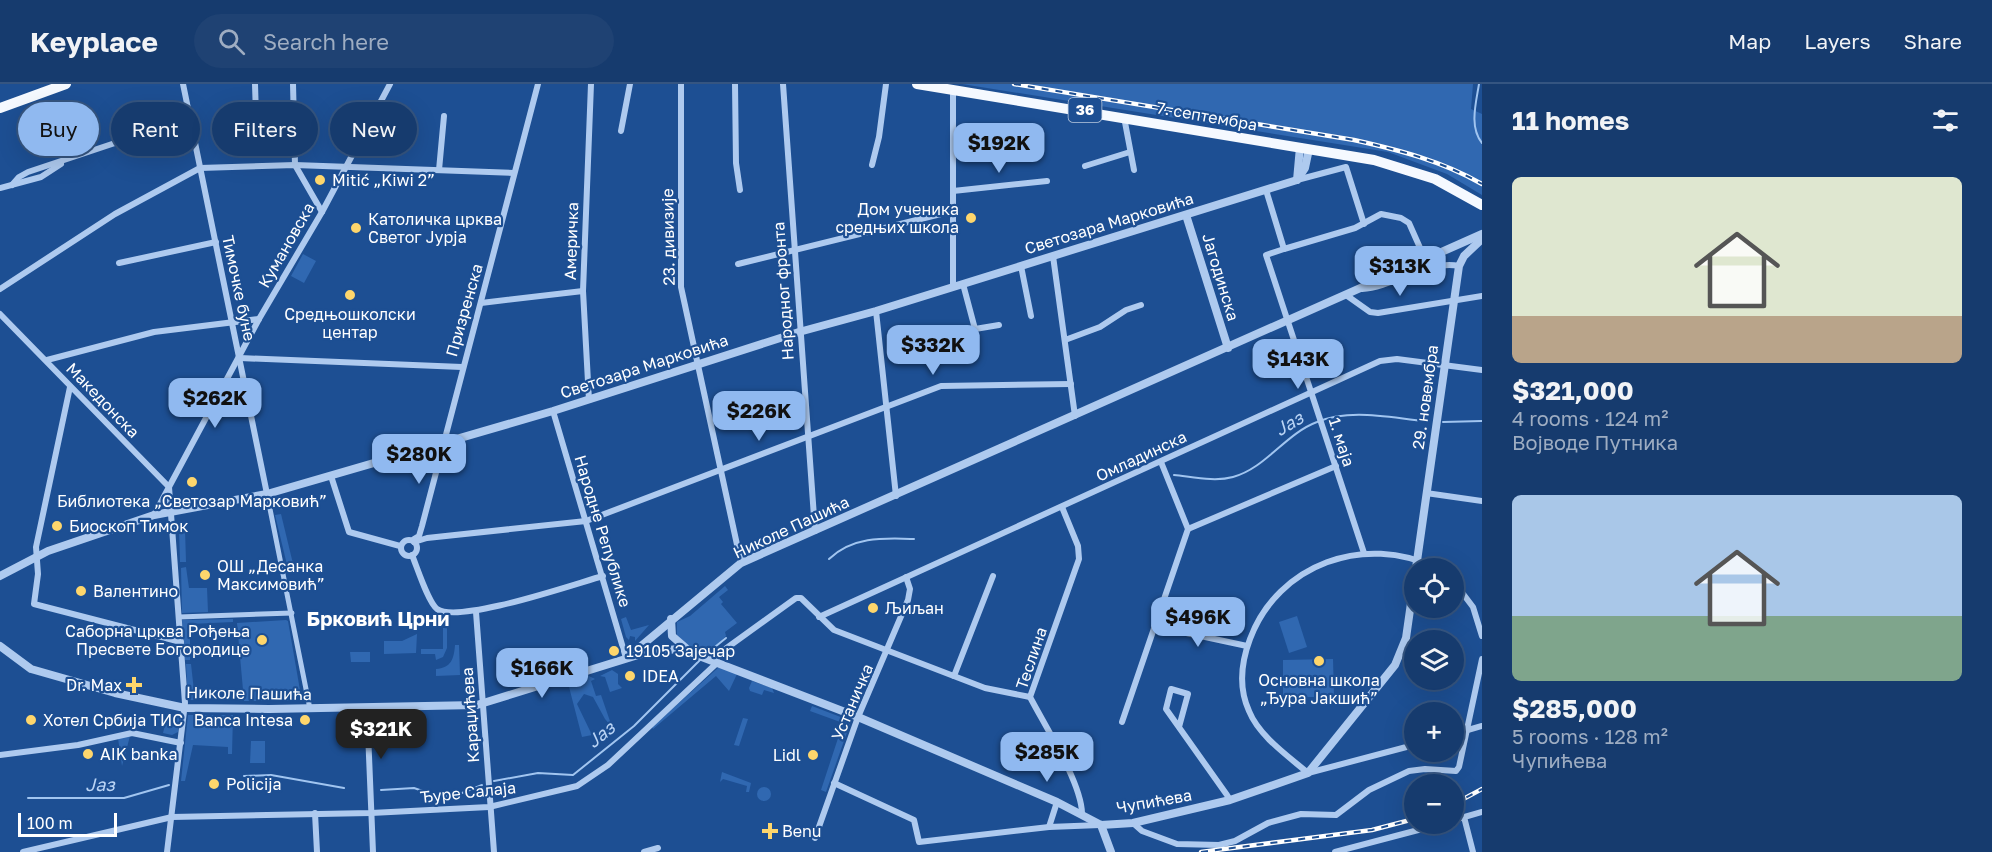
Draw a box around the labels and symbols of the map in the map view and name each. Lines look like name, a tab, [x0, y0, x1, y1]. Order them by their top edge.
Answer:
street label: 7. септембра	[1155, 97, 1259, 135]
road number: 36	[1068, 98, 1102, 122]
pin: $192K	[957, 123, 1041, 174]
place label: Mitić „Kiwi 2”	[332, 170, 435, 190]
marker: Mitić „Kiwi 2”	[313, 173, 327, 187]
street label: 23. дивизије	[657, 188, 679, 286]
street label: Светозара Марковића	[1022, 188, 1196, 258]
street label: Кумановска	[254, 199, 318, 291]
place label: Дом ученика средњих школа	[835, 199, 959, 237]
street label: Америчка	[560, 202, 582, 280]
place label: Католичка црква Светог Јурја	[368, 209, 502, 247]
marker: Дом ученика средњих школа	[964, 211, 978, 225]
marker: Католичка црква Светог Јурја	[349, 221, 363, 235]
street label: Народног фронта	[768, 221, 798, 361]
street label: Јагодинска	[1198, 231, 1244, 323]
street label: Тимочке буне	[218, 233, 260, 343]
pin: $313K	[1358, 246, 1442, 297]
street label: Призренска	[441, 261, 487, 359]
marker: Средњошколски центар	[343, 288, 357, 302]
place label: Средњошколски центар	[284, 304, 416, 342]
pin: $332K	[891, 325, 975, 376]
street label: Светозара Марковића	[557, 329, 731, 403]
pin: $143K	[1256, 339, 1340, 390]
street label: 29. новембра	[1408, 343, 1442, 451]
street label: Македонска	[62, 358, 144, 442]
pin: $262K	[173, 378, 257, 429]
pin: $226K	[717, 391, 801, 442]
water label: Јаз	[1270, 405, 1308, 440]
street label: 1. маја	[1325, 415, 1359, 469]
street label: Омладинска	[1092, 426, 1190, 486]
pin: $280K	[377, 434, 461, 485]
street label: Народне Републике	[570, 453, 636, 609]
marker: Библиотека „Светозар Марковић”	[185, 475, 199, 489]
place label: Библиотека „Светозар Марковић”	[57, 491, 327, 511]
street label: Николе Пашића	[730, 491, 852, 563]
place label: Биоскоп Тимок	[69, 516, 188, 536]
marker: Биоскоп Тимок	[50, 519, 64, 533]
place label: ОШ „Десанка Максимовић”	[217, 556, 325, 594]
marker: ОШ „Десанка Максимовић”	[198, 568, 212, 582]
place label: Валентино	[93, 581, 178, 601]
marker: Валентино	[74, 584, 88, 598]
pin: $496K	[1156, 597, 1240, 648]
place label: Љиљан	[885, 598, 944, 618]
marker: Љиљан	[866, 601, 880, 615]
district label: Брковић Црни	[307, 606, 449, 630]
place label: Саборна црква Рођења Пресвете Богородице	[65, 621, 250, 659]
street label: Теслина	[1011, 624, 1051, 692]
marker: Саборна црква Рођења Пресвете Богородице	[255, 633, 269, 647]
place label: 19105 Зајечар	[626, 641, 735, 661]
marker: 19105 Зајечар	[607, 644, 621, 658]
pin: $166K	[500, 648, 584, 699]
marker: Основна школа „Ђура Јакшић”	[1312, 654, 1326, 668]
street label: Устаничка	[827, 661, 877, 743]
place label: IDEA	[642, 666, 679, 686]
street label: Караџићева	[457, 667, 483, 763]
marker: IDEA	[623, 669, 637, 683]
place label: Основна школа „Ђура Јакшић”	[1258, 670, 1380, 708]
place label: Dr. Max	[66, 675, 122, 695]
marker: Dr. Max	[127, 678, 141, 692]
street label: Николе Пашића	[186, 682, 312, 704]
pin: $321K	[339, 709, 423, 760]
place label: Хотел Србија ТИС	[43, 710, 183, 730]
place label: Banca Intesa	[194, 710, 293, 730]
marker: Хотел Србија ТИС	[24, 713, 38, 727]
marker: Banca Intesa	[298, 713, 312, 727]
water label: Јаз	[582, 715, 620, 752]
pin: $285K	[1005, 732, 1089, 783]
place label: AIK banka	[100, 744, 177, 764]
place label: Lidl	[773, 745, 801, 765]
marker: AIK banka	[81, 747, 95, 761]
marker: Lidl	[806, 748, 820, 762]
water label: Јаз	[85, 773, 116, 795]
place label: Policija	[226, 774, 282, 794]
marker: Policija	[207, 777, 221, 791]
street label: Ђуре Салаја	[419, 777, 517, 807]
street label: Чупићева	[1115, 785, 1193, 817]
scale bar	[18, 810, 117, 838]
place label: Benu	[782, 821, 822, 841]
marker: Benu	[763, 824, 777, 838]

